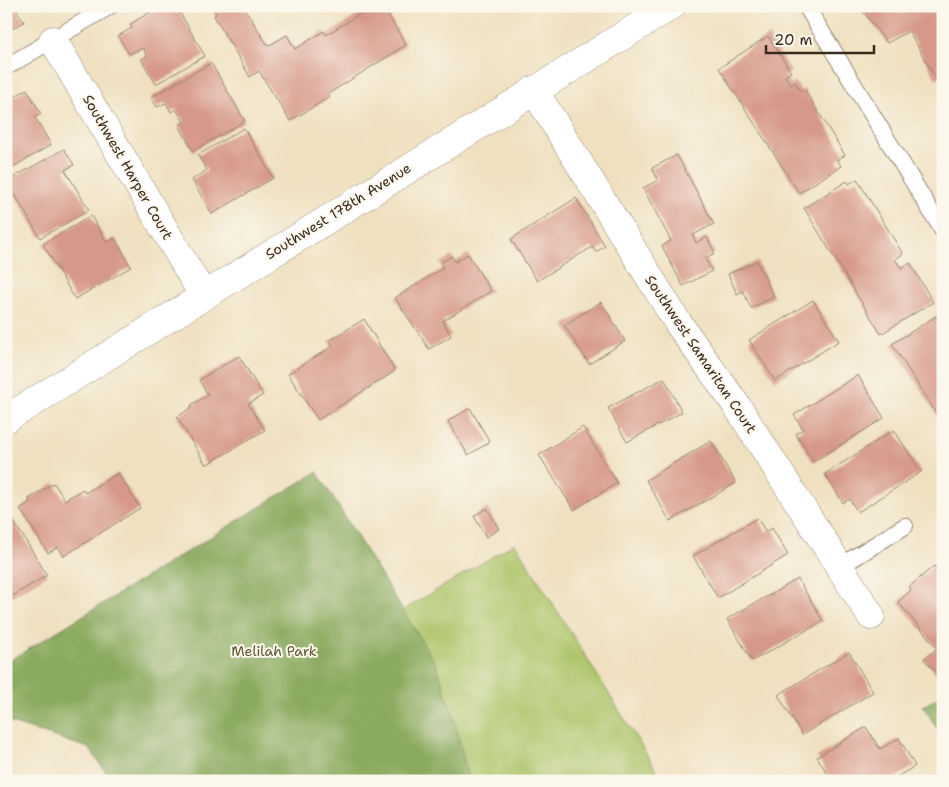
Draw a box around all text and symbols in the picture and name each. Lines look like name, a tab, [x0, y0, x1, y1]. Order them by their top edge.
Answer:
scale bar	[766, 22, 874, 54]
text: 20 m	[774, 30, 813, 50]
street label: Southwest Harper Court	[79, 91, 177, 243]
street label: Southwest 178th Avenue	[262, 159, 414, 263]
street label: Southwest Samaritan Court	[641, 271, 761, 437]
park label: Melilah Park	[231, 642, 317, 660]

